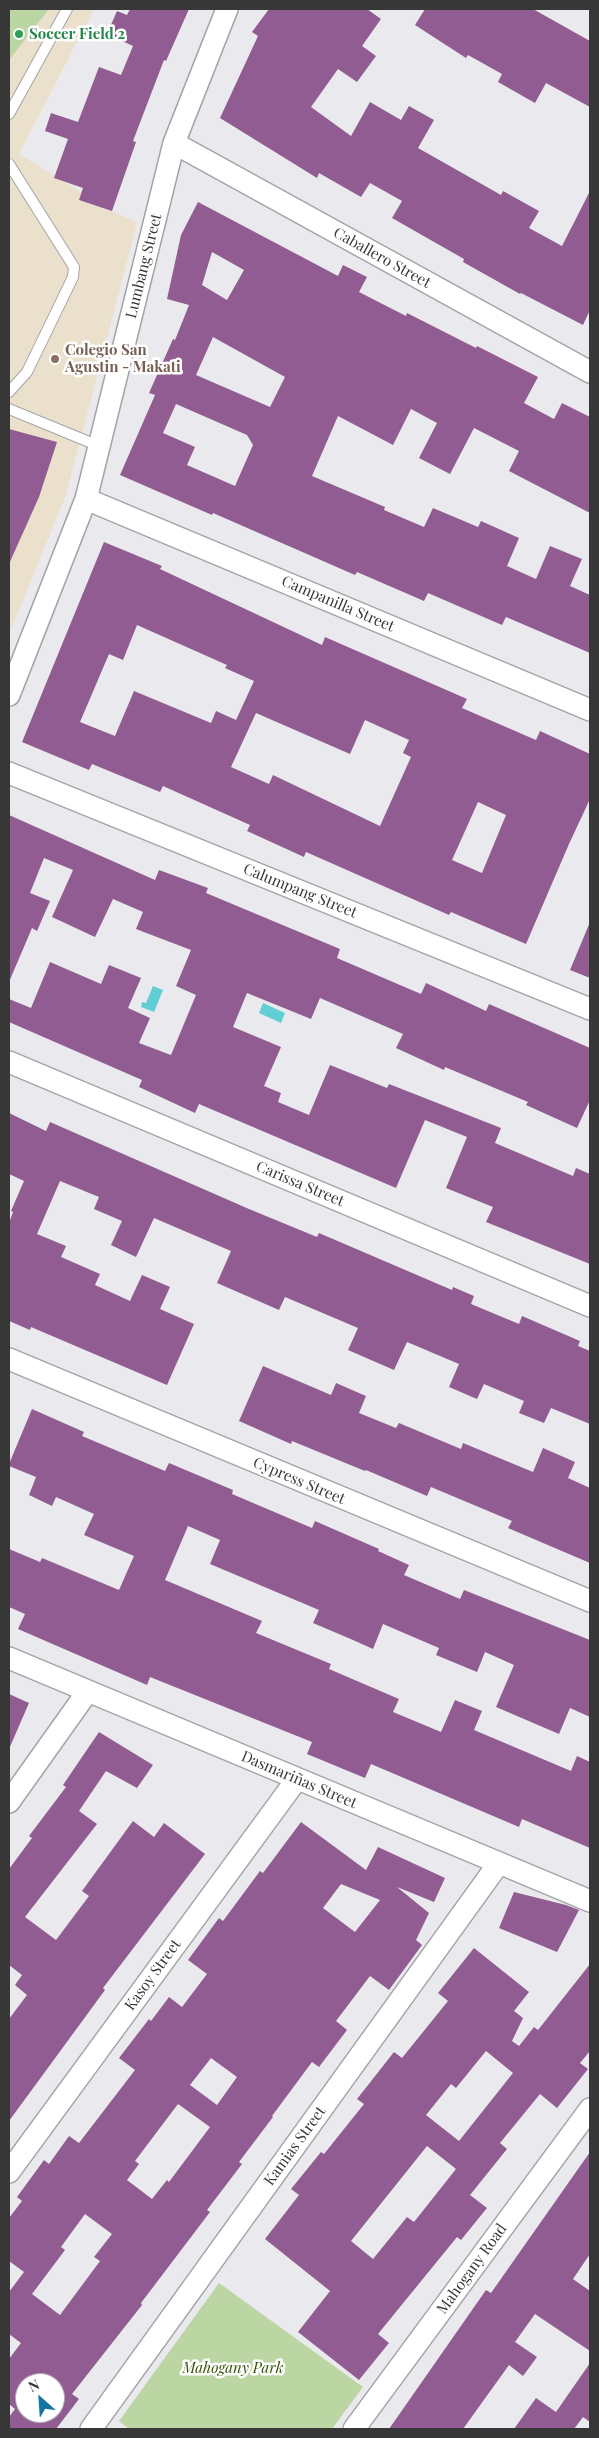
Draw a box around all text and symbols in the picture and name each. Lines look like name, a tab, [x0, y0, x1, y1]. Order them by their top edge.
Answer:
place label: Soccer Field 2	[29, 25, 125, 43]
marker: Soccer Field 2	[13, 28, 25, 40]
street label: Lumbang Street	[122, 212, 166, 320]
street label: Caballero Street	[330, 224, 434, 292]
place label: Colegio San Agustin - Makati	[65, 341, 181, 376]
marker: Colegio San Agustin - Makati	[49, 353, 61, 365]
street label: Campanilla Street	[279, 572, 397, 636]
street label: Calumpang Street	[241, 860, 359, 922]
street label: Carissa Street	[253, 1157, 347, 1211]
street label: Cypress Street	[250, 1454, 348, 1508]
street label: Dasmariñas Street	[238, 1748, 360, 1812]
street label: Kasoy Street	[121, 1936, 185, 2014]
street label: Kamias Street	[260, 2103, 330, 2189]
street label: Mahogany Road	[433, 2220, 511, 2318]
park label: Mahogany Park	[183, 2359, 283, 2377]
north arrow	[15, 2373, 65, 2423]
text: N	[25, 2374, 42, 2396]

